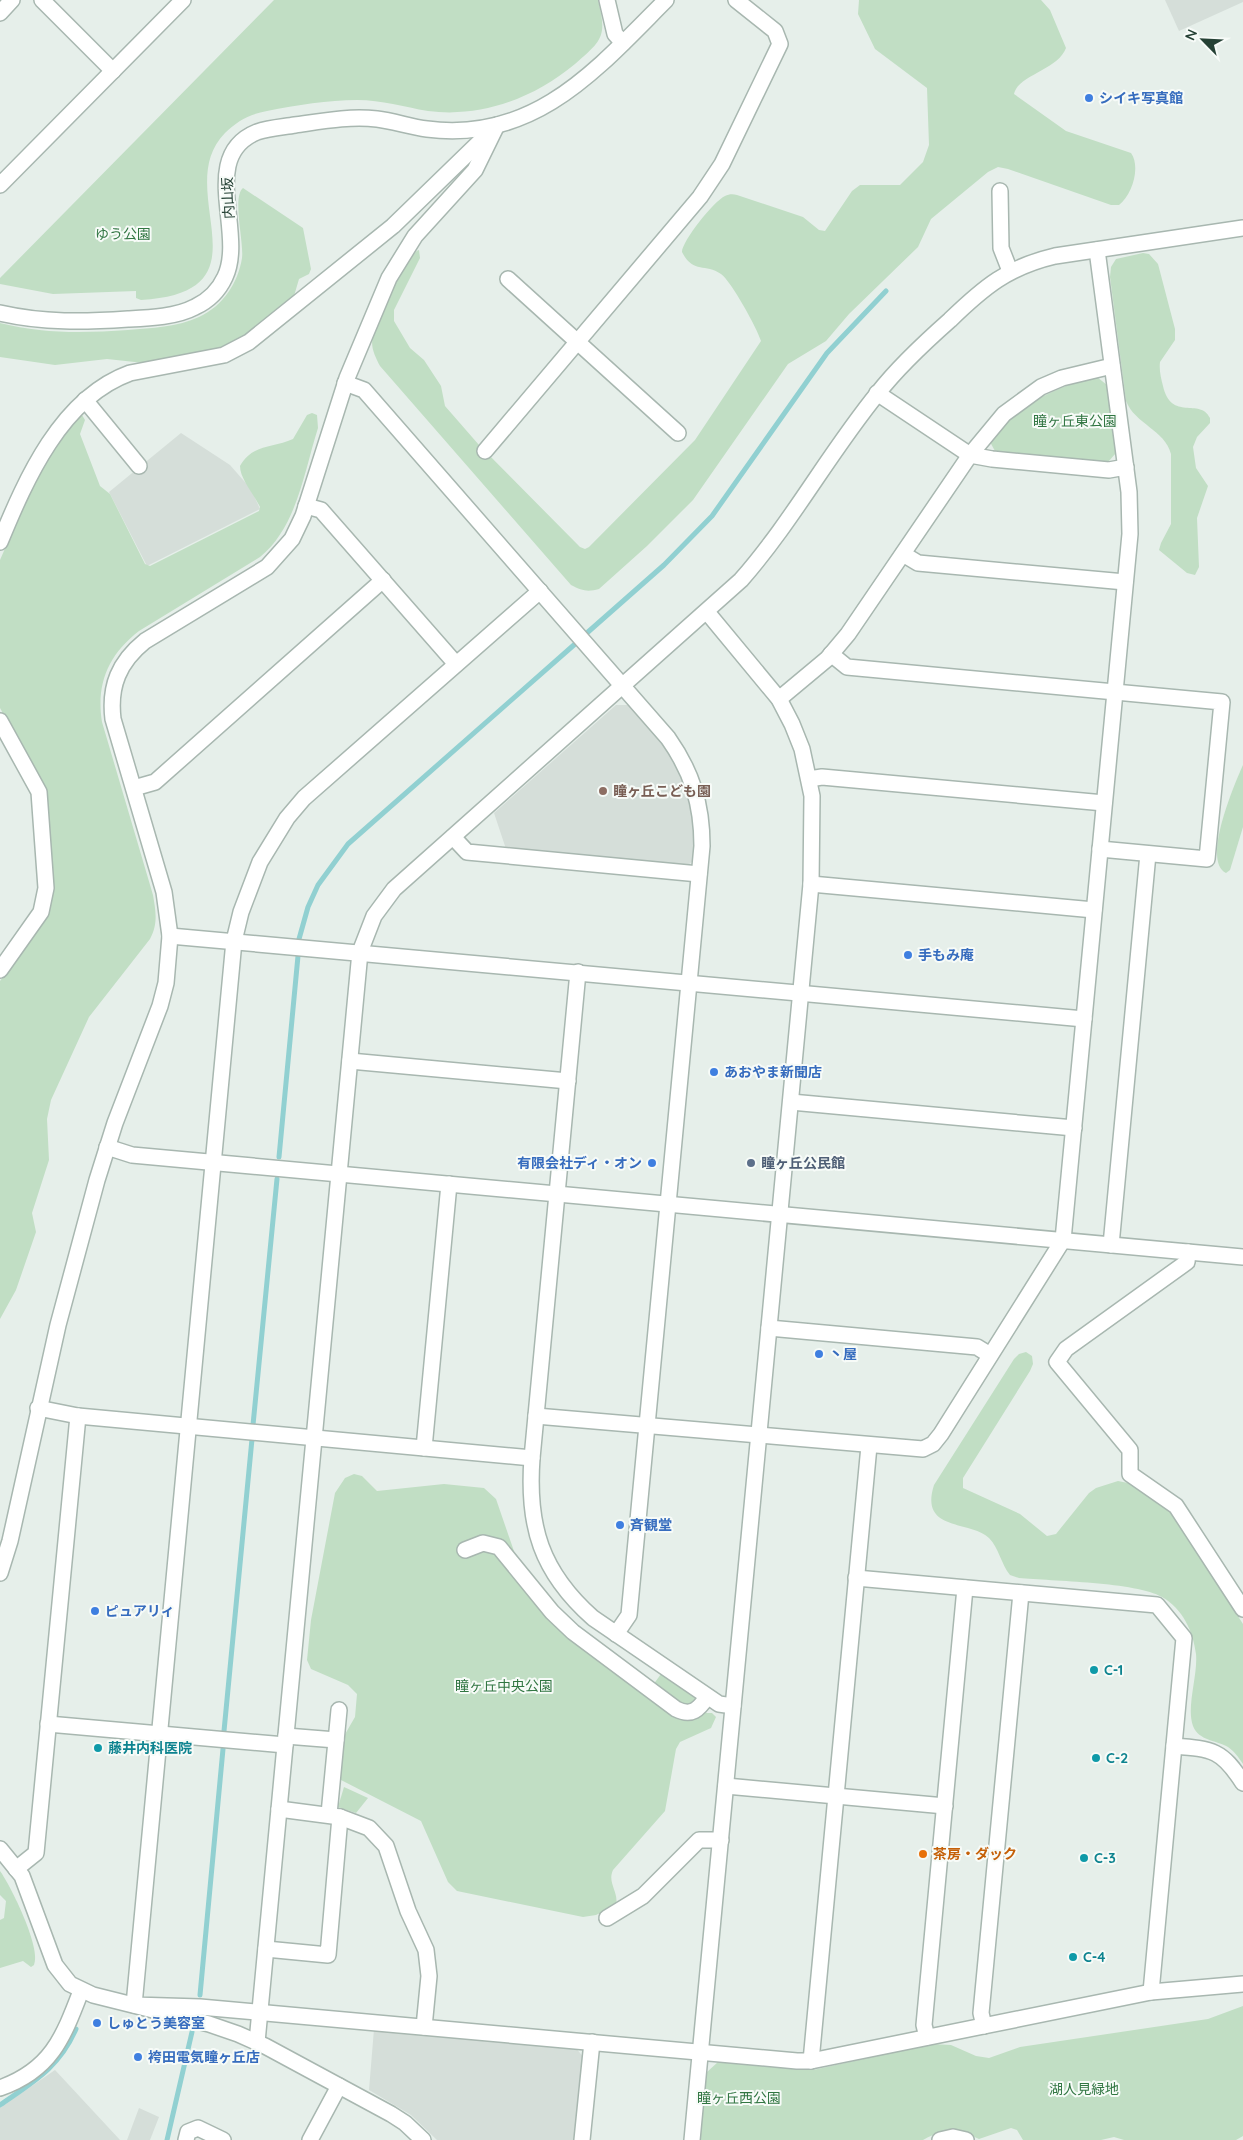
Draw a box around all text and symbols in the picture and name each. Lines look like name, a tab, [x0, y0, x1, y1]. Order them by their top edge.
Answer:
north arrow	[1178, 15, 1228, 65]
text: N	[1181, 26, 1201, 43]
place label: シイキ写真館	[1099, 89, 1183, 107]
marker: シイキ写真館	[1083, 92, 1095, 104]
street label: 内山坂	[218, 177, 238, 219]
park label: ゆう公園	[95, 225, 151, 243]
park label: 瞳ヶ丘東公園	[1033, 412, 1117, 430]
place label: 瞳ヶ丘こども園	[613, 782, 711, 800]
marker: 瞳ヶ丘こども園	[597, 785, 609, 797]
place label: 手もみ庵	[918, 946, 974, 964]
marker: 手もみ庵	[902, 949, 914, 961]
place label: あおやま新聞店	[724, 1063, 822, 1081]
marker: あおやま新聞店	[708, 1066, 720, 1078]
place label: 有限会社ディ・オン	[517, 1154, 642, 1172]
place label: 瞳ヶ丘公民館	[761, 1154, 845, 1172]
marker: 有限会社ディ・オン	[646, 1157, 658, 1169]
marker: 瞳ヶ丘公民館	[745, 1157, 757, 1169]
place label: 丶屋	[829, 1345, 857, 1363]
marker: 丶屋	[813, 1348, 825, 1360]
place label: 斉観堂	[630, 1516, 672, 1534]
marker: 斉観堂	[614, 1519, 626, 1531]
place label: ピュアリィ	[105, 1602, 175, 1620]
marker: ピュアリィ	[89, 1605, 101, 1617]
place label: C-1	[1104, 1661, 1123, 1679]
marker: C-1	[1088, 1664, 1100, 1676]
park label: 瞳ヶ丘中央公園	[455, 1677, 553, 1695]
place label: 藤井内科医院	[108, 1739, 192, 1757]
marker: 藤井内科医院	[92, 1742, 104, 1754]
place label: C-2	[1106, 1749, 1128, 1767]
marker: C-2	[1090, 1752, 1102, 1764]
place label: 茶房・ダック	[933, 1845, 1017, 1863]
marker: 茶房・ダック	[917, 1848, 929, 1860]
place label: C-3	[1094, 1849, 1116, 1867]
marker: C-3	[1078, 1852, 1090, 1864]
place label: C-4	[1083, 1948, 1106, 1966]
marker: C-4	[1067, 1951, 1079, 1963]
place label: しゅとう美容室	[107, 2014, 205, 2032]
marker: しゅとう美容室	[91, 2017, 103, 2029]
place label: 袴田電気瞳ヶ丘店	[148, 2048, 260, 2066]
marker: 袴田電気瞳ヶ丘店	[132, 2051, 144, 2063]
park label: 湖人見緑地	[1049, 2080, 1119, 2098]
park label: 瞳ヶ丘西公園	[697, 2089, 781, 2107]

